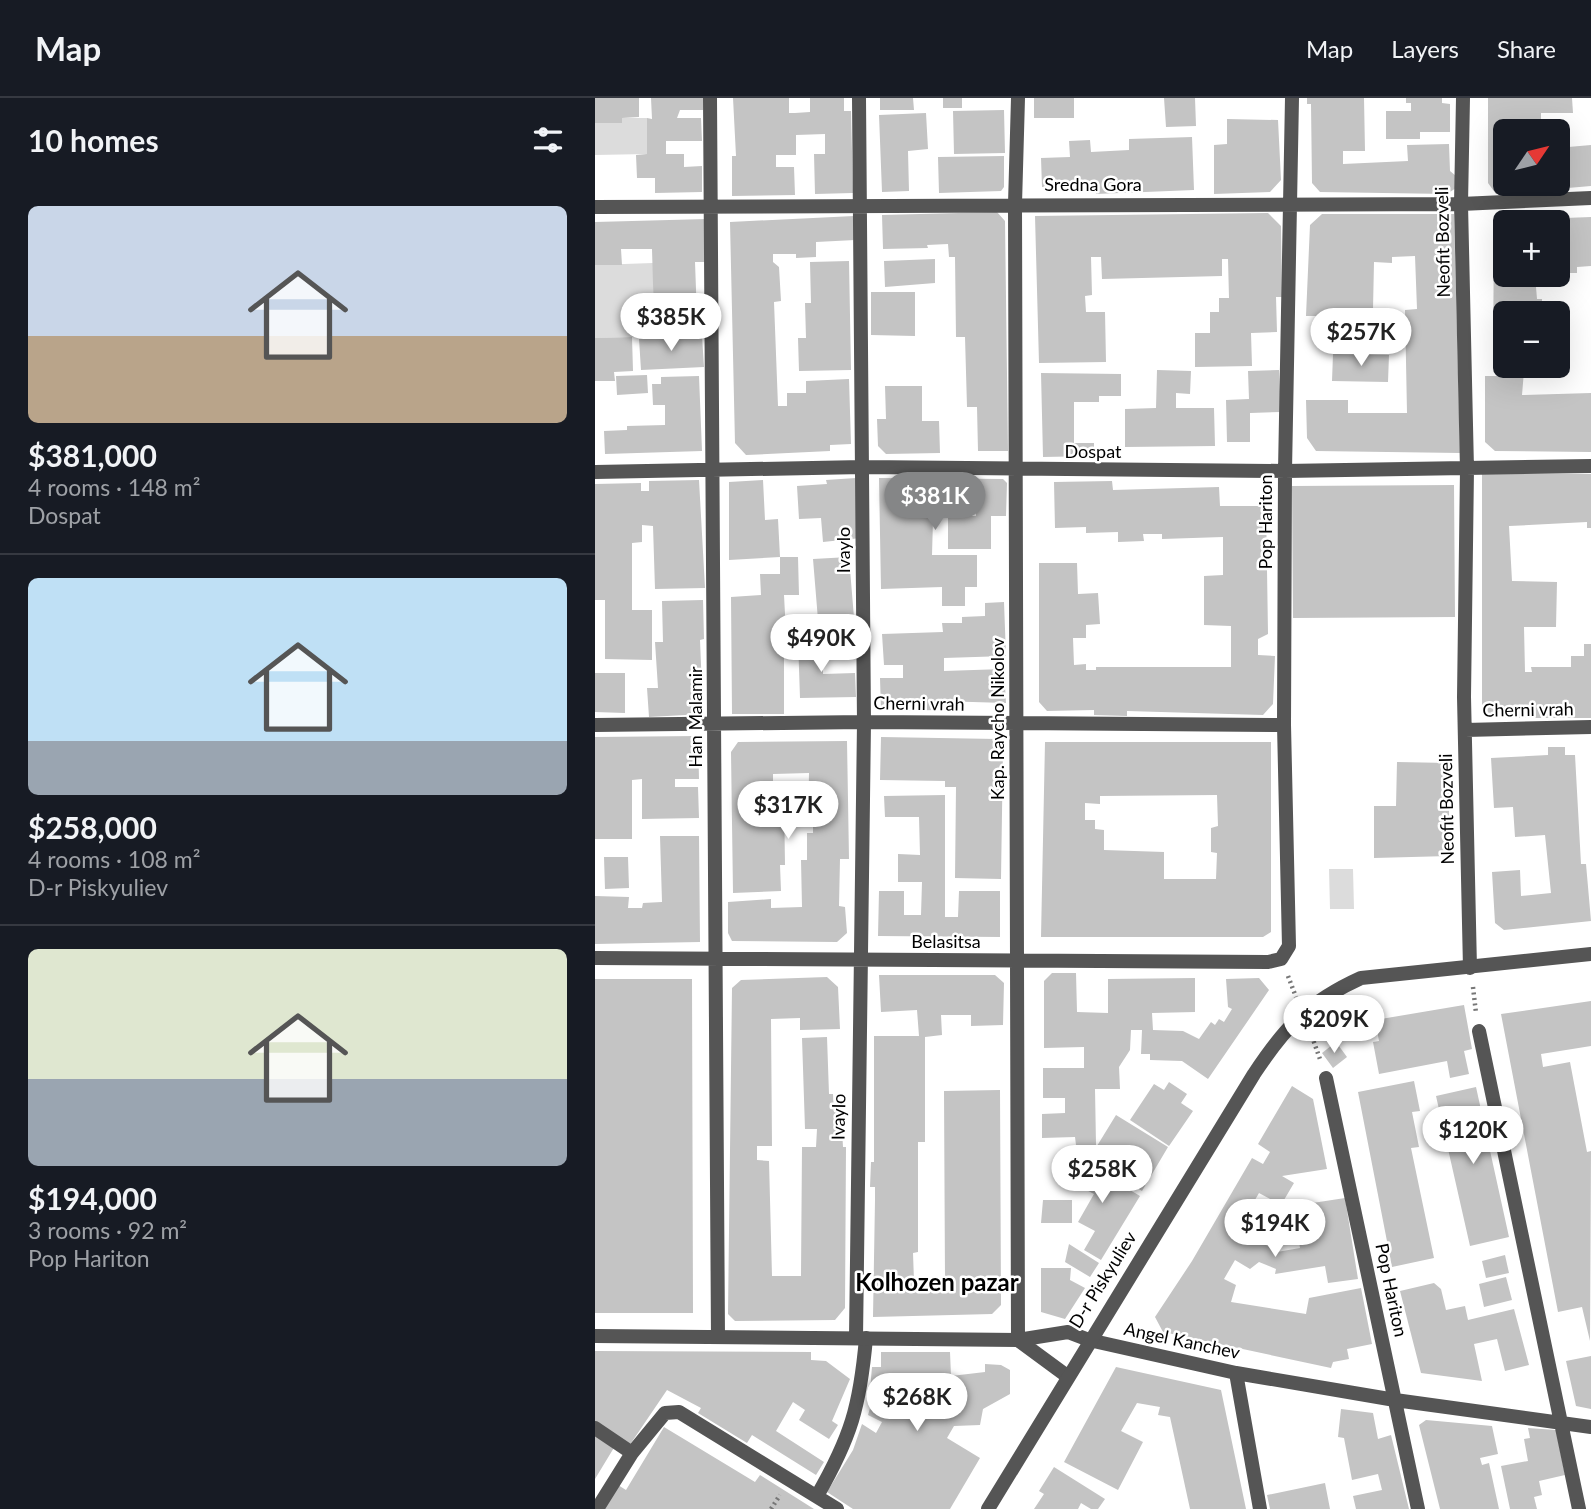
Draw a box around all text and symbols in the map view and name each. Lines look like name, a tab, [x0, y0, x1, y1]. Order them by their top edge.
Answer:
text: Map	[35, 28, 101, 68]
text: Map	[1306, 34, 1353, 63]
text: Layers	[1391, 34, 1459, 63]
text: Share	[1497, 34, 1556, 63]
north arrow	[1493, 119, 1570, 196]
map controls	[1493, 119, 1570, 378]
icon: filters	[529, 121, 567, 159]
text: 10 homes	[28, 122, 159, 158]
street label: Sredna Gora	[1044, 173, 1142, 195]
street label: Neofit Bozveli	[1430, 186, 1454, 298]
button: +	[1493, 210, 1570, 287]
icon: home	[235, 252, 361, 378]
pin: $385K	[622, 294, 720, 353]
button: −	[1493, 301, 1570, 378]
text: $385K	[636, 302, 706, 330]
pin: $257K	[1312, 308, 1410, 368]
text: $257K	[1326, 317, 1396, 345]
text: $381,000	[28, 437, 157, 473]
street label: Dospat	[1065, 440, 1122, 462]
pin: $381K	[886, 472, 984, 532]
text: 4 rooms · 148 m²	[28, 473, 200, 501]
street label: Pop Hariton	[1254, 474, 1276, 570]
text: $381K	[900, 481, 970, 509]
text: Dospat	[28, 501, 101, 529]
street label: Ivaylo	[832, 527, 854, 573]
pin: $490K	[772, 614, 870, 674]
text: $490K	[786, 623, 856, 651]
icon: home	[235, 624, 361, 750]
street label: Kap. Raycho Nikolov	[986, 637, 1008, 800]
street label: Han Malamir	[684, 666, 706, 768]
street label: Cherni vrah	[873, 691, 965, 715]
street label: Cherni vrah	[1482, 697, 1574, 721]
street label: Neofit Bozveli	[1434, 753, 1458, 865]
pin: $317K	[739, 782, 837, 841]
text: $317K	[753, 790, 823, 818]
text: $258,000	[28, 809, 157, 845]
text: 4 rooms · 108 m²	[28, 845, 200, 873]
text: D-r Piskyuliev	[28, 873, 168, 901]
street label: Belasitsa	[911, 930, 981, 952]
icon: home	[235, 995, 361, 1121]
pin: $209K	[1285, 996, 1383, 1055]
text: $209K	[1299, 1004, 1369, 1032]
street label: Ivaylo	[827, 1094, 849, 1140]
pin: $120K	[1424, 1107, 1522, 1166]
text: $120K	[1438, 1115, 1508, 1143]
pin: $258K	[1053, 1146, 1151, 1205]
text: $258K	[1067, 1154, 1137, 1182]
text: $194,000	[28, 1180, 157, 1216]
pin: $194K	[1226, 1200, 1324, 1259]
text: $194K	[1240, 1208, 1310, 1236]
text: 3 rooms · 92 m²	[28, 1216, 187, 1244]
street label: D-r Piskyuliev	[1064, 1227, 1141, 1332]
street label: Pop Hariton	[1371, 1241, 1413, 1339]
text: Pop Hariton	[28, 1244, 150, 1272]
district label: Kolhozen pazar	[855, 1267, 1019, 1296]
street label: Angel Kanchev	[1122, 1317, 1243, 1363]
pin: $268K	[868, 1374, 966, 1433]
text: $268K	[882, 1382, 952, 1410]

